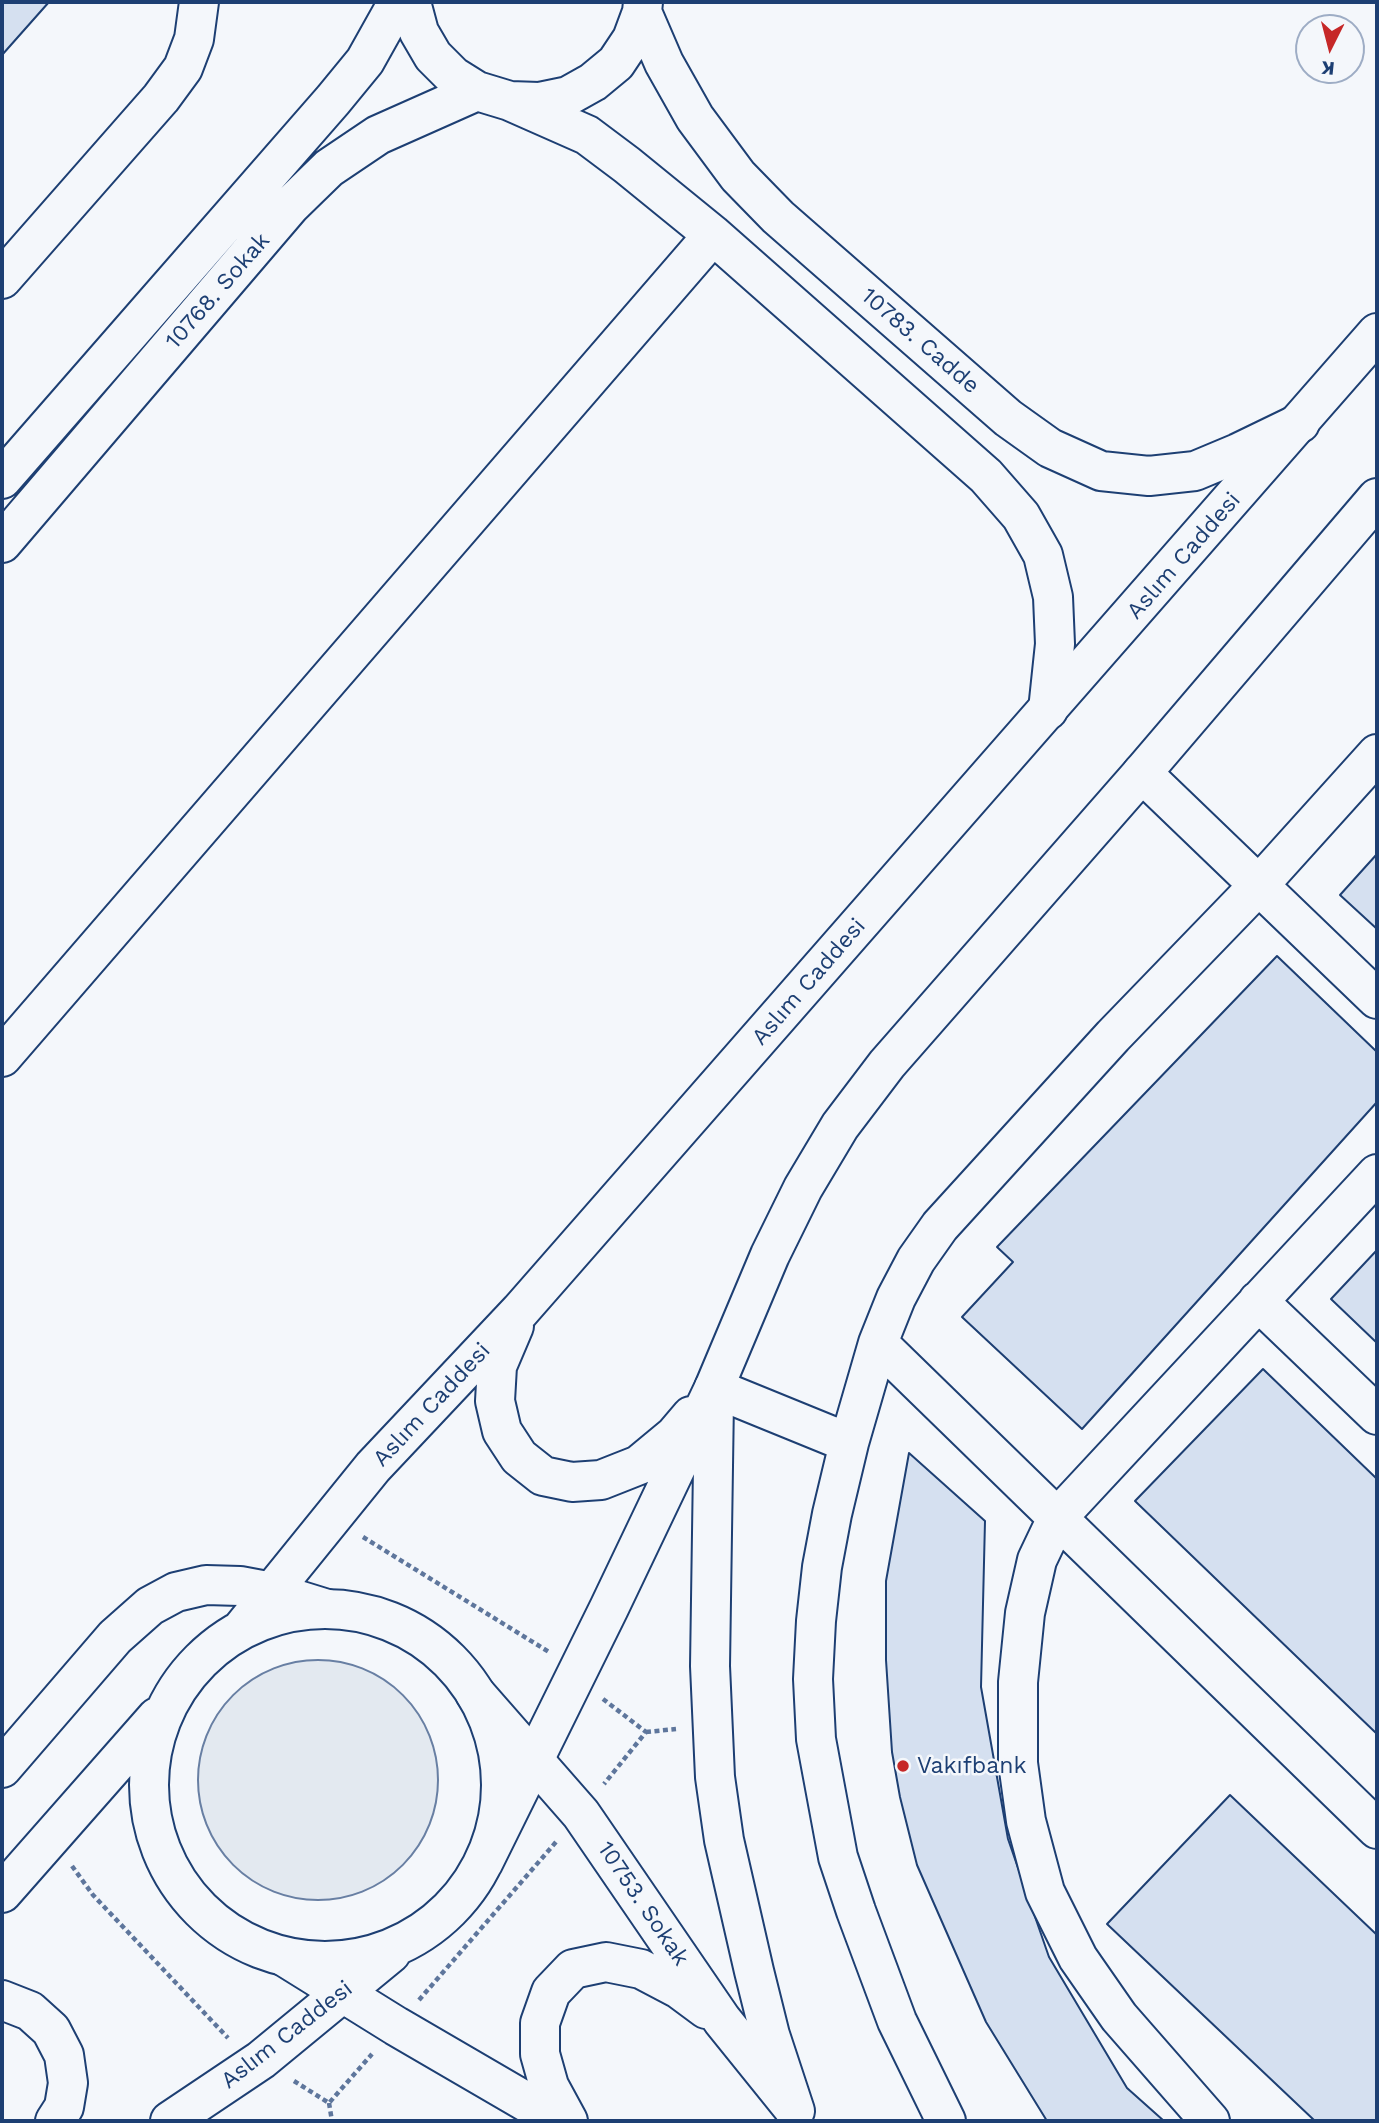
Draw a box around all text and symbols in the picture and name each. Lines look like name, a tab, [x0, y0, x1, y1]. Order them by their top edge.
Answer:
north arrow	[1295, 14, 1365, 84]
text: K	[1320, 56, 1336, 81]
street label: 10768. Sokak	[160, 227, 276, 355]
street label: 10783. Cadde	[855, 282, 985, 400]
street label: Aslım Caddesi	[1121, 487, 1247, 625]
street label: Aslım Caddesi	[746, 913, 872, 1051]
street label: Aslım Caddesi	[368, 1337, 496, 1473]
place label: Vakıfbank	[917, 1752, 1026, 1780]
marker: Vakıfbank	[895, 1758, 911, 1774]
street label: 10753. Sokak	[591, 1837, 695, 1971]
street label: Aslım Caddesi	[216, 1975, 358, 2095]

